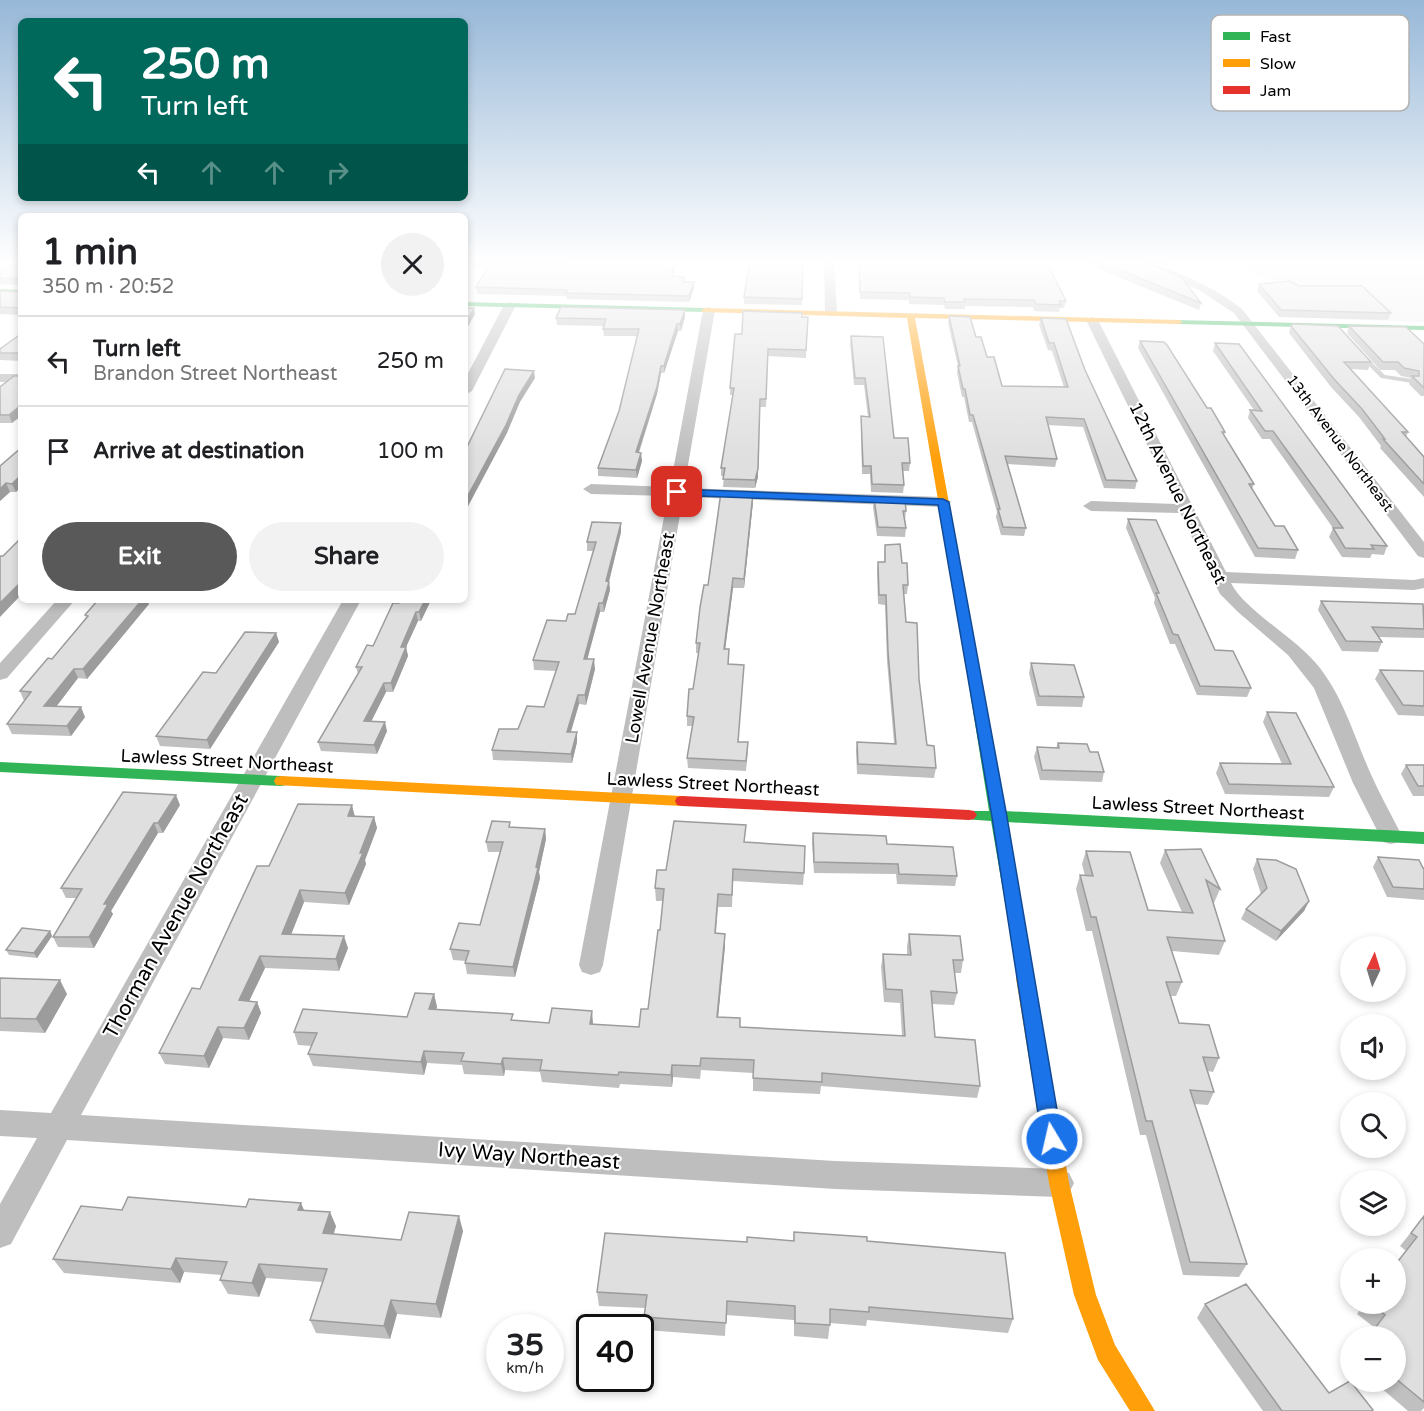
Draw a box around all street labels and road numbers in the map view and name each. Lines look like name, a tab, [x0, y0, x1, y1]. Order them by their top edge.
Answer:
street label: 13th Avenue Northeast	[1283, 371, 1397, 515]
street label: 12th Avenue Northeast	[1124, 398, 1232, 588]
street label: Lowell Avenue Northeast	[621, 531, 679, 745]
street label: Lawless Street Northeast	[120, 744, 334, 778]
street label: Lawless Street Northeast	[606, 767, 820, 801]
street label: Thorman Avenue Northeast	[98, 789, 254, 1043]
street label: Lawless Street Northeast	[1091, 791, 1305, 825]
street label: Ivy Way Northeast	[437, 1137, 621, 1175]

